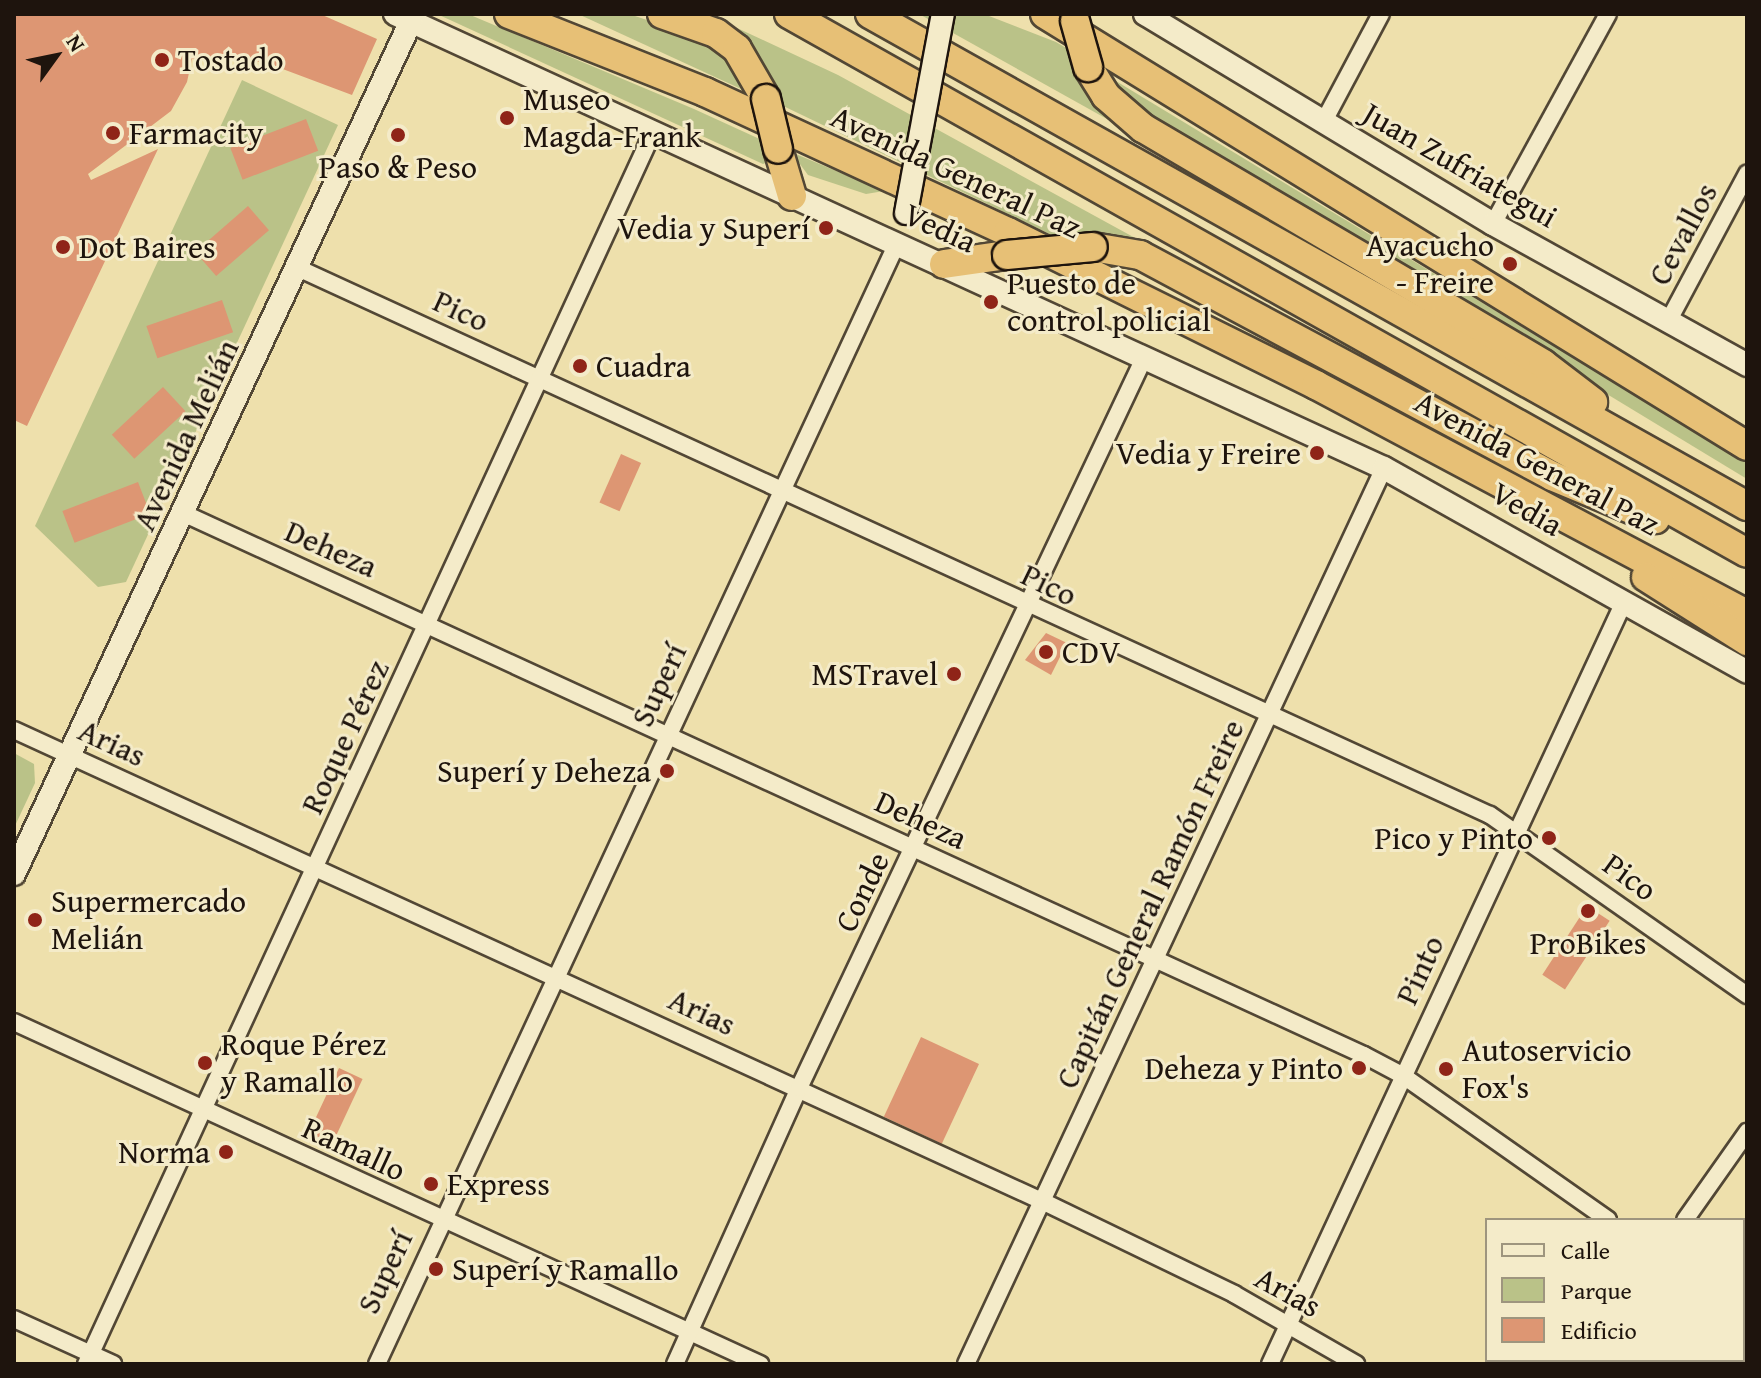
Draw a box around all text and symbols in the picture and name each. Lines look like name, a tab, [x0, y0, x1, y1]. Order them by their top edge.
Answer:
north arrow	[16, 16, 96, 96]
text: N	[59, 28, 94, 58]
place label: Tostado	[178, 41, 284, 79]
marker: Tostado	[153, 51, 171, 69]
place label: Museo Magda-Frank	[523, 81, 701, 156]
street label: Juan Zufriategui	[1356, 94, 1564, 236]
street label: Avenida General Paz	[825, 97, 1087, 247]
marker: Museo Magda-Frank	[498, 109, 516, 127]
place label: Farmacity	[129, 114, 263, 152]
marker: Farmacity	[104, 124, 122, 142]
marker: Paso & Peso	[389, 126, 407, 144]
place label: Paso & Peso	[319, 148, 477, 186]
street label: Cevallos	[1640, 176, 1726, 292]
street label: Vedia	[898, 195, 982, 261]
place label: Vedia y Superí	[617, 209, 810, 247]
marker: Vedia y Superí	[817, 219, 835, 237]
place label: Ayacucho - Freire	[1366, 227, 1494, 302]
place label: Dot Baires	[79, 228, 216, 266]
marker: Dot Baires	[54, 238, 72, 256]
marker: Ayacucho - Freire	[1501, 255, 1519, 273]
place label: Puesto de control policial	[1007, 265, 1211, 340]
street label: Pico	[427, 282, 495, 340]
marker: Puesto de control policial	[982, 293, 1000, 311]
street label: Avenida Melián	[125, 333, 247, 537]
place label: Cuadra	[596, 347, 691, 385]
marker: Cuadra	[571, 357, 589, 375]
street label: Avenida General Paz	[1408, 382, 1666, 544]
place label: Vedia y Freire	[1116, 434, 1301, 472]
marker: Vedia y Freire	[1308, 444, 1326, 462]
street label: Vedia	[1485, 474, 1569, 544]
street label: Deheza	[279, 512, 383, 586]
street label: Pico	[1015, 555, 1083, 615]
place label: CDV	[1062, 633, 1120, 671]
street label: Superí	[623, 637, 695, 733]
marker: CDV	[1037, 643, 1055, 661]
street label: Roque Pérez	[293, 654, 397, 820]
place label: MSTravel	[812, 655, 938, 693]
marker: MSTravel	[945, 665, 963, 683]
street label: Arias	[72, 711, 152, 775]
street label: Capitán General Ramón Freire	[1048, 714, 1252, 1094]
place label: Superí y Deheza	[437, 752, 651, 790]
marker: Superí y Deheza	[658, 762, 676, 780]
street label: Deheza	[869, 782, 973, 858]
place label: Pico y Pinto	[1374, 819, 1533, 857]
marker: Pico y Pinto	[1540, 829, 1558, 847]
street label: Pico	[1596, 845, 1664, 909]
street label: Conde	[826, 846, 898, 938]
place label: Supermercado Melián	[51, 883, 246, 958]
marker: ProBikes	[1579, 902, 1597, 920]
marker: Supermercado Melián	[26, 911, 44, 929]
place label: ProBikes	[1530, 924, 1646, 962]
street label: Pinto	[1387, 929, 1453, 1011]
street label: Arias	[662, 980, 742, 1044]
place label: Roque Pérez y Ramallo	[221, 1026, 386, 1101]
place label: Autoservicio Fox's	[1462, 1032, 1632, 1107]
place label: Deheza y Pinto	[1145, 1049, 1343, 1087]
marker: Roque Pérez y Ramallo	[196, 1054, 214, 1072]
marker: Deheza y Pinto	[1350, 1059, 1368, 1077]
marker: Autoservicio Fox's	[1437, 1060, 1455, 1078]
street label: Ramallo	[296, 1109, 412, 1189]
place label: Norma	[118, 1133, 210, 1171]
marker: Norma	[217, 1143, 235, 1161]
place label: Express	[447, 1165, 550, 1203]
marker: Express	[422, 1175, 440, 1193]
legend	[1485, 1218, 1745, 1362]
street label: Superí	[349, 1224, 421, 1320]
text: Calle	[1561, 1233, 1610, 1268]
place label: Superí y Ramallo	[452, 1250, 679, 1288]
street label: Arias	[1248, 1258, 1328, 1326]
marker: Superí y Ramallo	[427, 1260, 445, 1278]
text: Parque	[1561, 1273, 1632, 1308]
text: Edificio	[1561, 1313, 1637, 1348]

